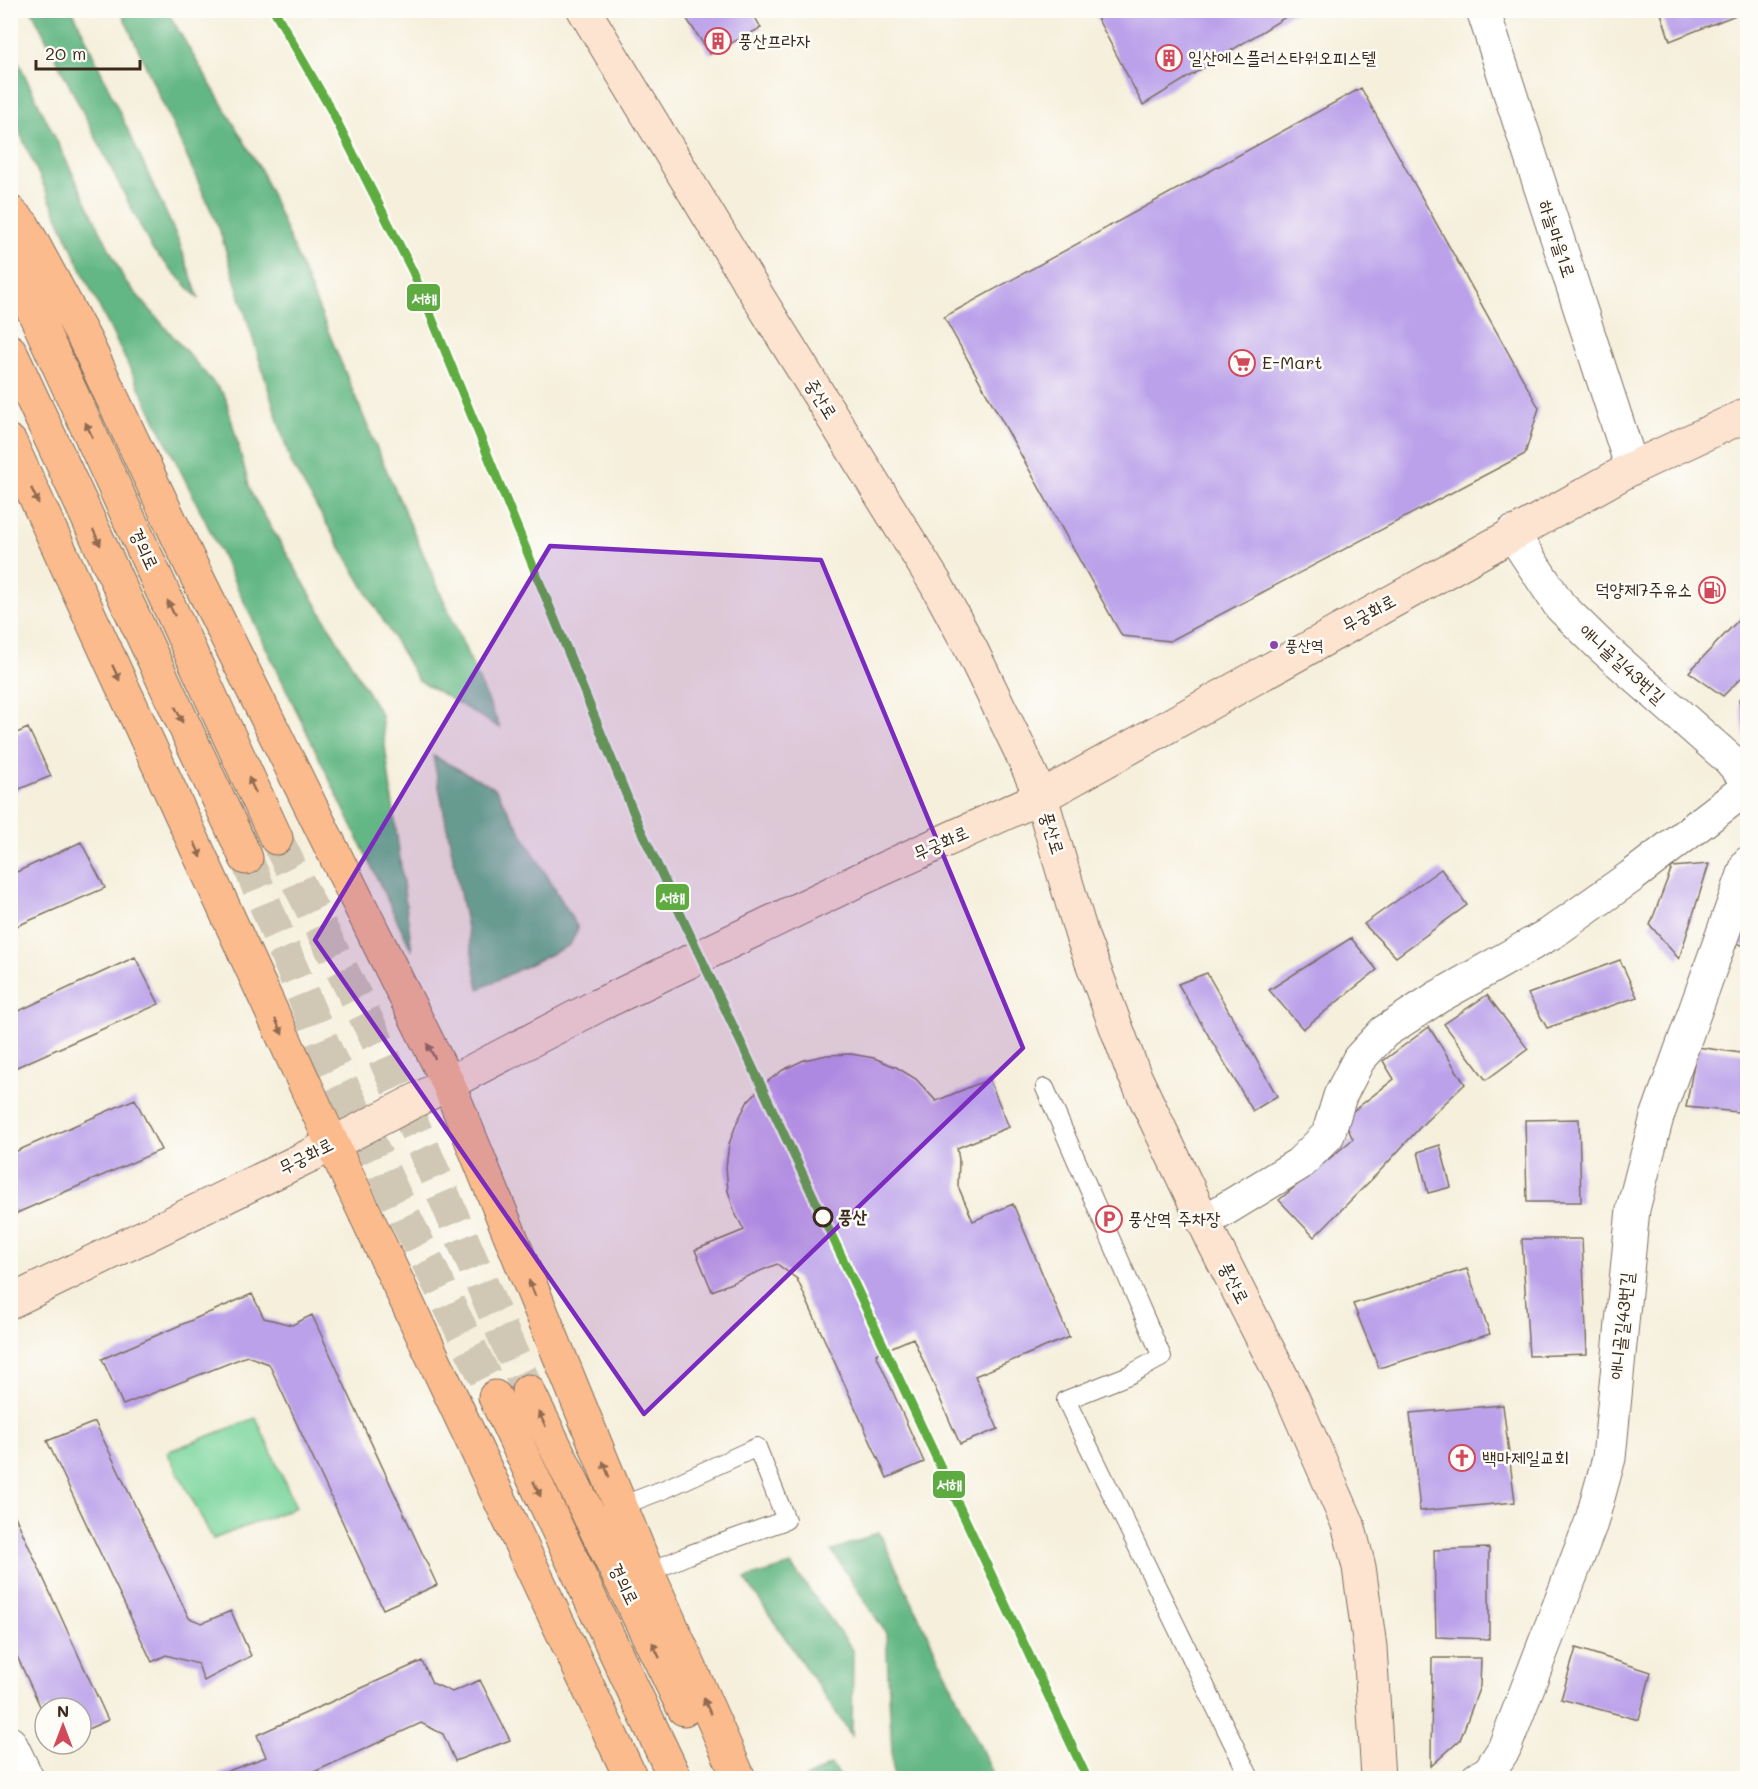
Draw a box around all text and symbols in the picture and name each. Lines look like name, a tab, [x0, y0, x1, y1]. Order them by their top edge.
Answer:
building icon: 풍산프라자	[703, 26, 733, 56]
place label: 풍산프라자	[738, 28, 811, 52]
scale bar	[36, 33, 140, 71]
text: 20 m	[45, 41, 86, 65]
building icon: 일산에스플러스타워오피스텔	[1154, 43, 1184, 73]
place label: 일산에스플러스타워오피스텔	[1188, 45, 1376, 69]
street label: 하늘마을1로	[1534, 197, 1582, 281]
line badge: 서해	[406, 283, 441, 312]
text: 서해	[411, 287, 437, 308]
supermarket icon: E-Mart	[1227, 348, 1257, 378]
place label: E-Mart	[1262, 350, 1322, 374]
street label: 중산로	[800, 374, 844, 423]
one-way arrow	[85, 422, 94, 439]
one-way arrow	[30, 487, 40, 505]
street label: 경의로	[125, 524, 165, 573]
one-way arrow	[93, 529, 102, 546]
fuel station icon: 덕양제7주유소	[1697, 575, 1727, 605]
place label: 덕양제7주유소	[1595, 577, 1692, 601]
street label: 무궁화로	[1337, 588, 1400, 637]
one-way arrow	[166, 599, 175, 616]
street label: 애니골길43번길	[1574, 618, 1671, 709]
place label: 풍산역	[1285, 634, 1324, 655]
marker: 풍산역	[1268, 639, 1280, 651]
one-way arrow	[112, 664, 121, 681]
one-way arrow	[175, 706, 184, 723]
one-way arrow	[247, 776, 256, 793]
street label: 풍산로	[1035, 808, 1071, 857]
street label: 무궁화로	[909, 819, 972, 865]
one-way arrow	[193, 841, 202, 858]
line badge: 서해	[655, 883, 690, 911]
text: 서해	[659, 886, 685, 907]
one-way arrow	[275, 1019, 284, 1036]
one-way arrow	[426, 1042, 436, 1059]
street label: 무궁화로	[274, 1131, 337, 1179]
place label: 풍산	[838, 1204, 867, 1228]
parking icon: 풍산역 주차장	[1094, 1204, 1124, 1234]
place label: 풍산역 주차장	[1128, 1206, 1221, 1230]
marker: 풍산	[813, 1207, 833, 1227]
street label: 풍산로	[1214, 1258, 1255, 1307]
street label: 애니골길43번길	[1603, 1270, 1639, 1381]
one-way arrow	[527, 1279, 536, 1297]
one-way arrow	[537, 1410, 546, 1427]
church icon: 백마제일교회	[1447, 1443, 1477, 1473]
place label: 백마제일교회	[1482, 1445, 1569, 1469]
one-way arrow	[601, 1459, 611, 1477]
line badge: 서해	[932, 1470, 966, 1499]
text: 서해	[936, 1473, 962, 1494]
one-way arrow	[533, 1480, 542, 1497]
street label: 경의로	[605, 1559, 645, 1608]
one-way arrow	[652, 1641, 661, 1658]
north arrow	[33, 1696, 93, 1756]
one-way arrow	[702, 1697, 711, 1714]
text: N	[57, 1700, 69, 1721]

